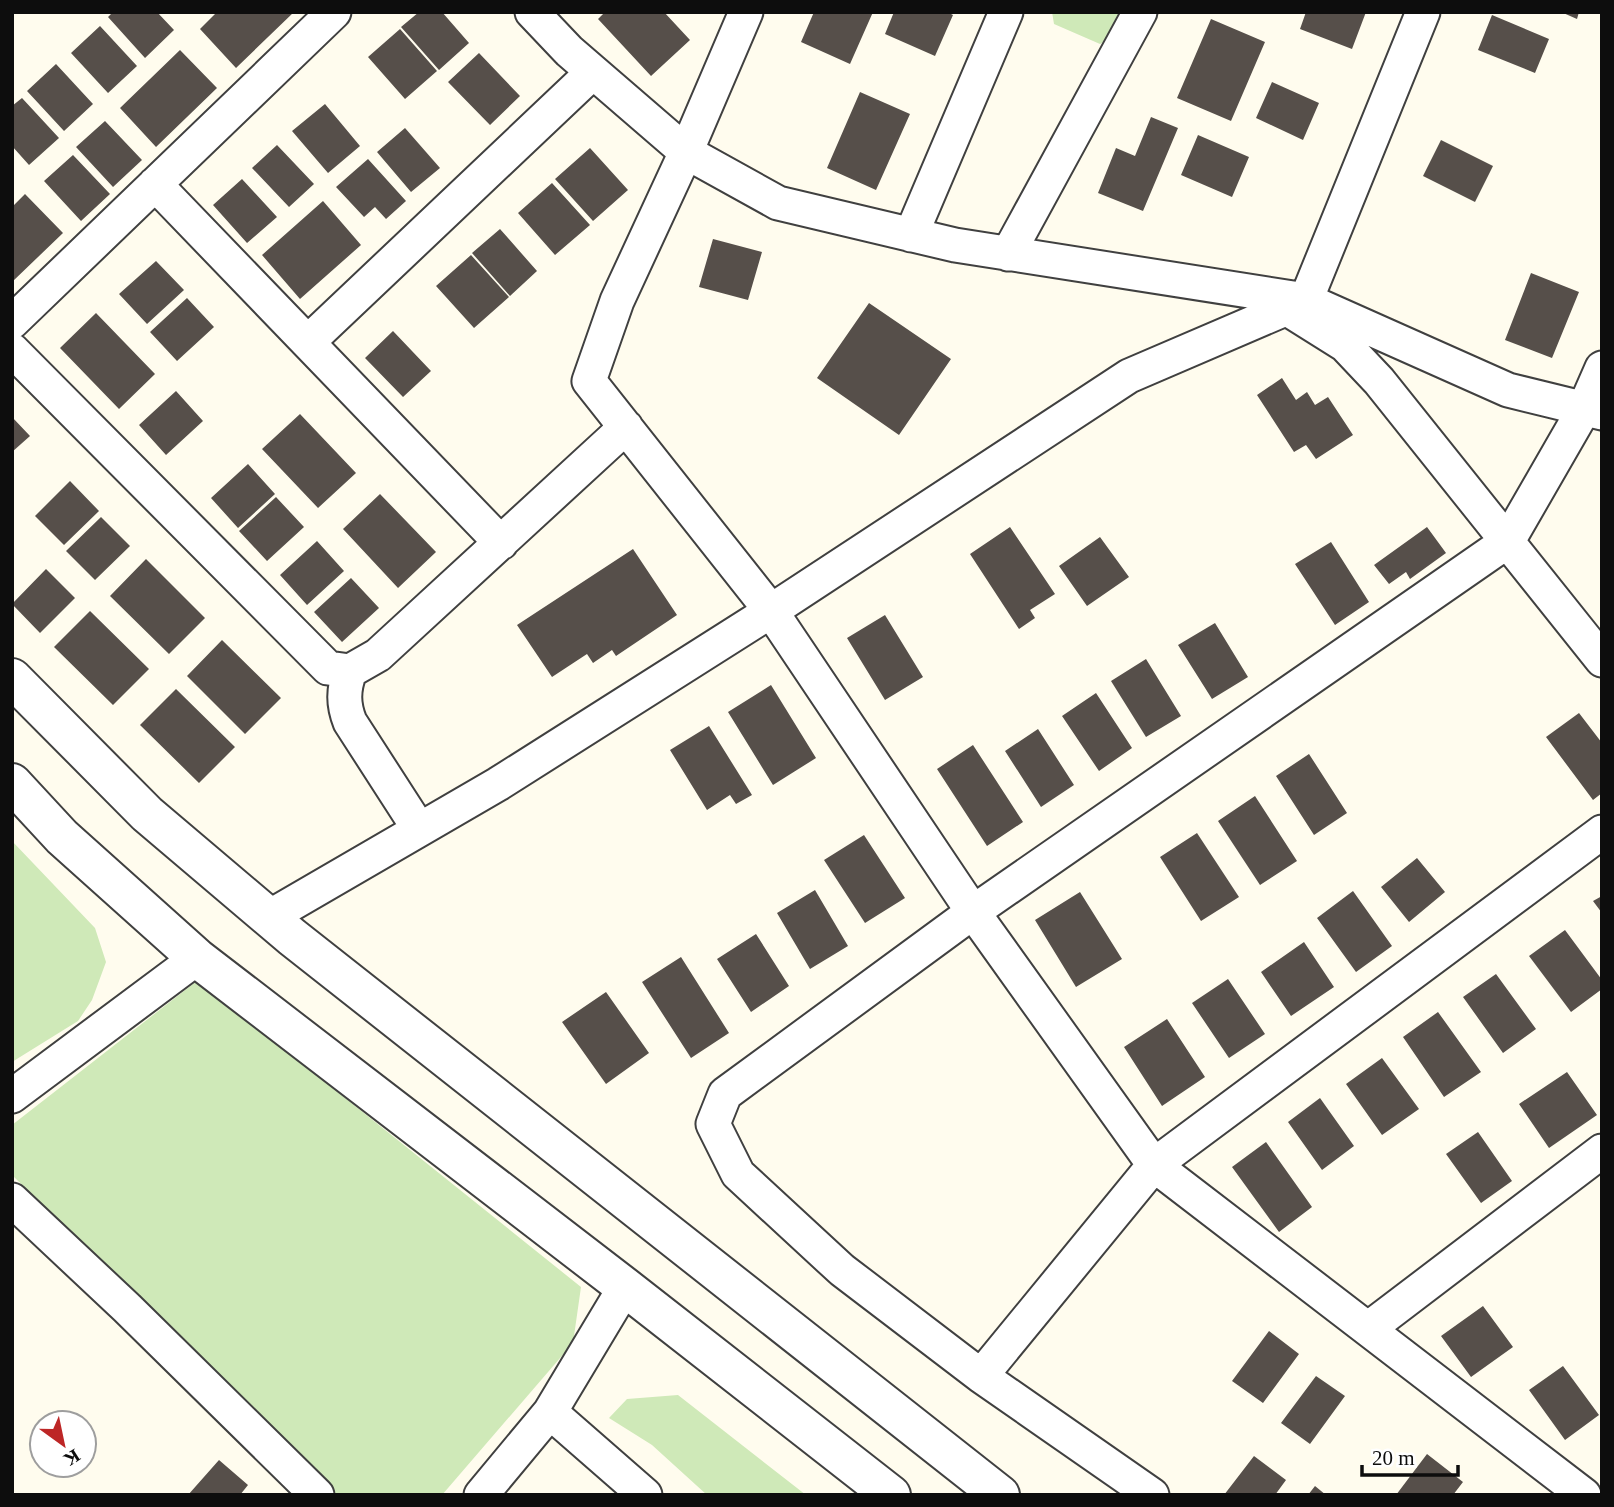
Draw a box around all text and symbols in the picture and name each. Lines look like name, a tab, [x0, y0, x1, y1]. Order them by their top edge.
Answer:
north arrow	[28, 1409, 98, 1479]
scale bar	[1362, 1434, 1458, 1478]
text: K	[60, 1445, 84, 1471]
text: 20 m	[1372, 1446, 1415, 1470]

